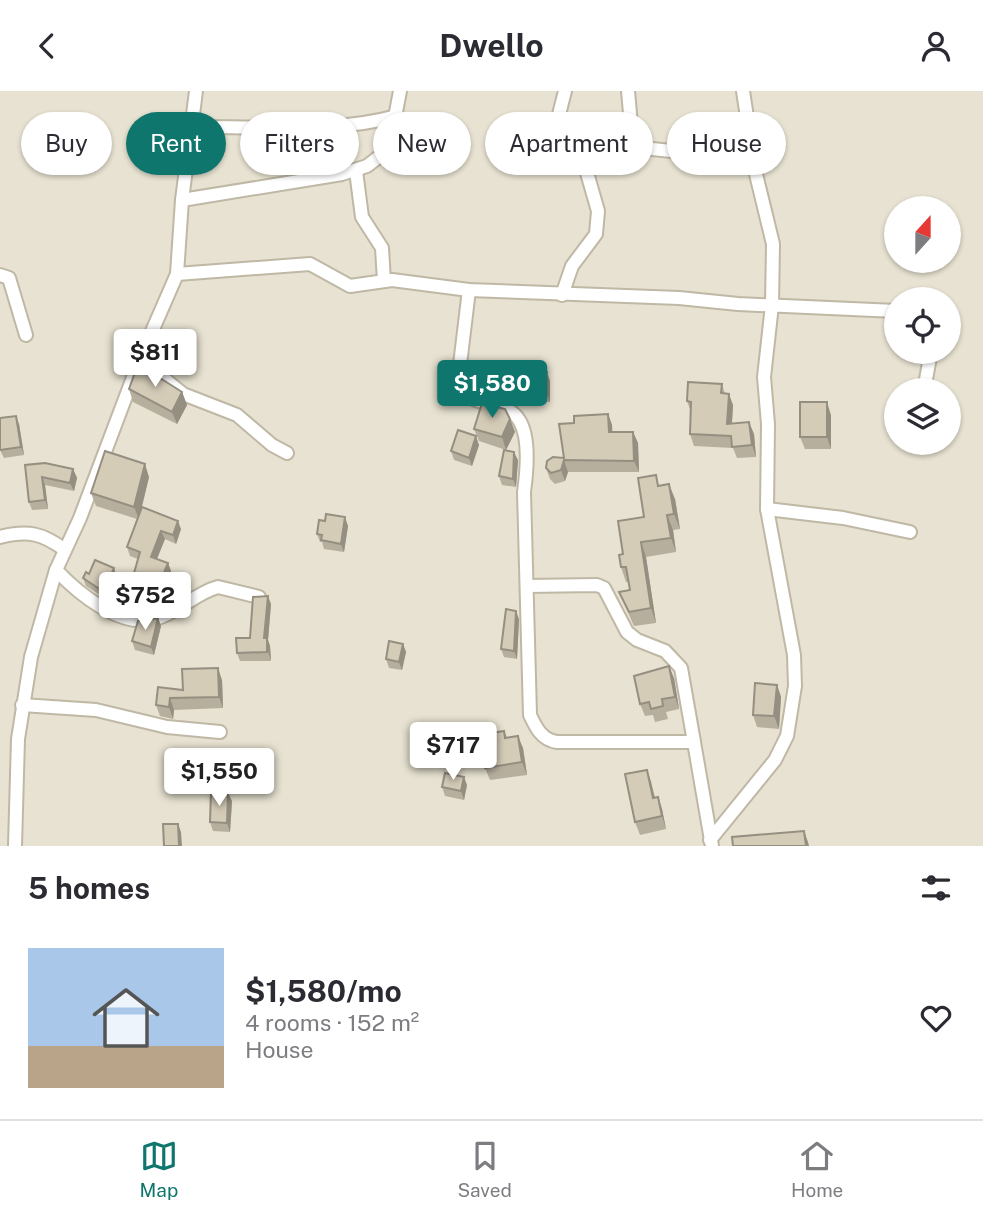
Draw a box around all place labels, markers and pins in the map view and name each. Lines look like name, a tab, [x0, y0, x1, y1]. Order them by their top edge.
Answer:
pin: $811	[114, 329, 196, 389]
pin: $1,580	[435, 361, 549, 420]
pin: $752	[104, 573, 186, 632]
pin: $717	[412, 723, 494, 782]
pin: $1,550	[162, 749, 276, 808]

